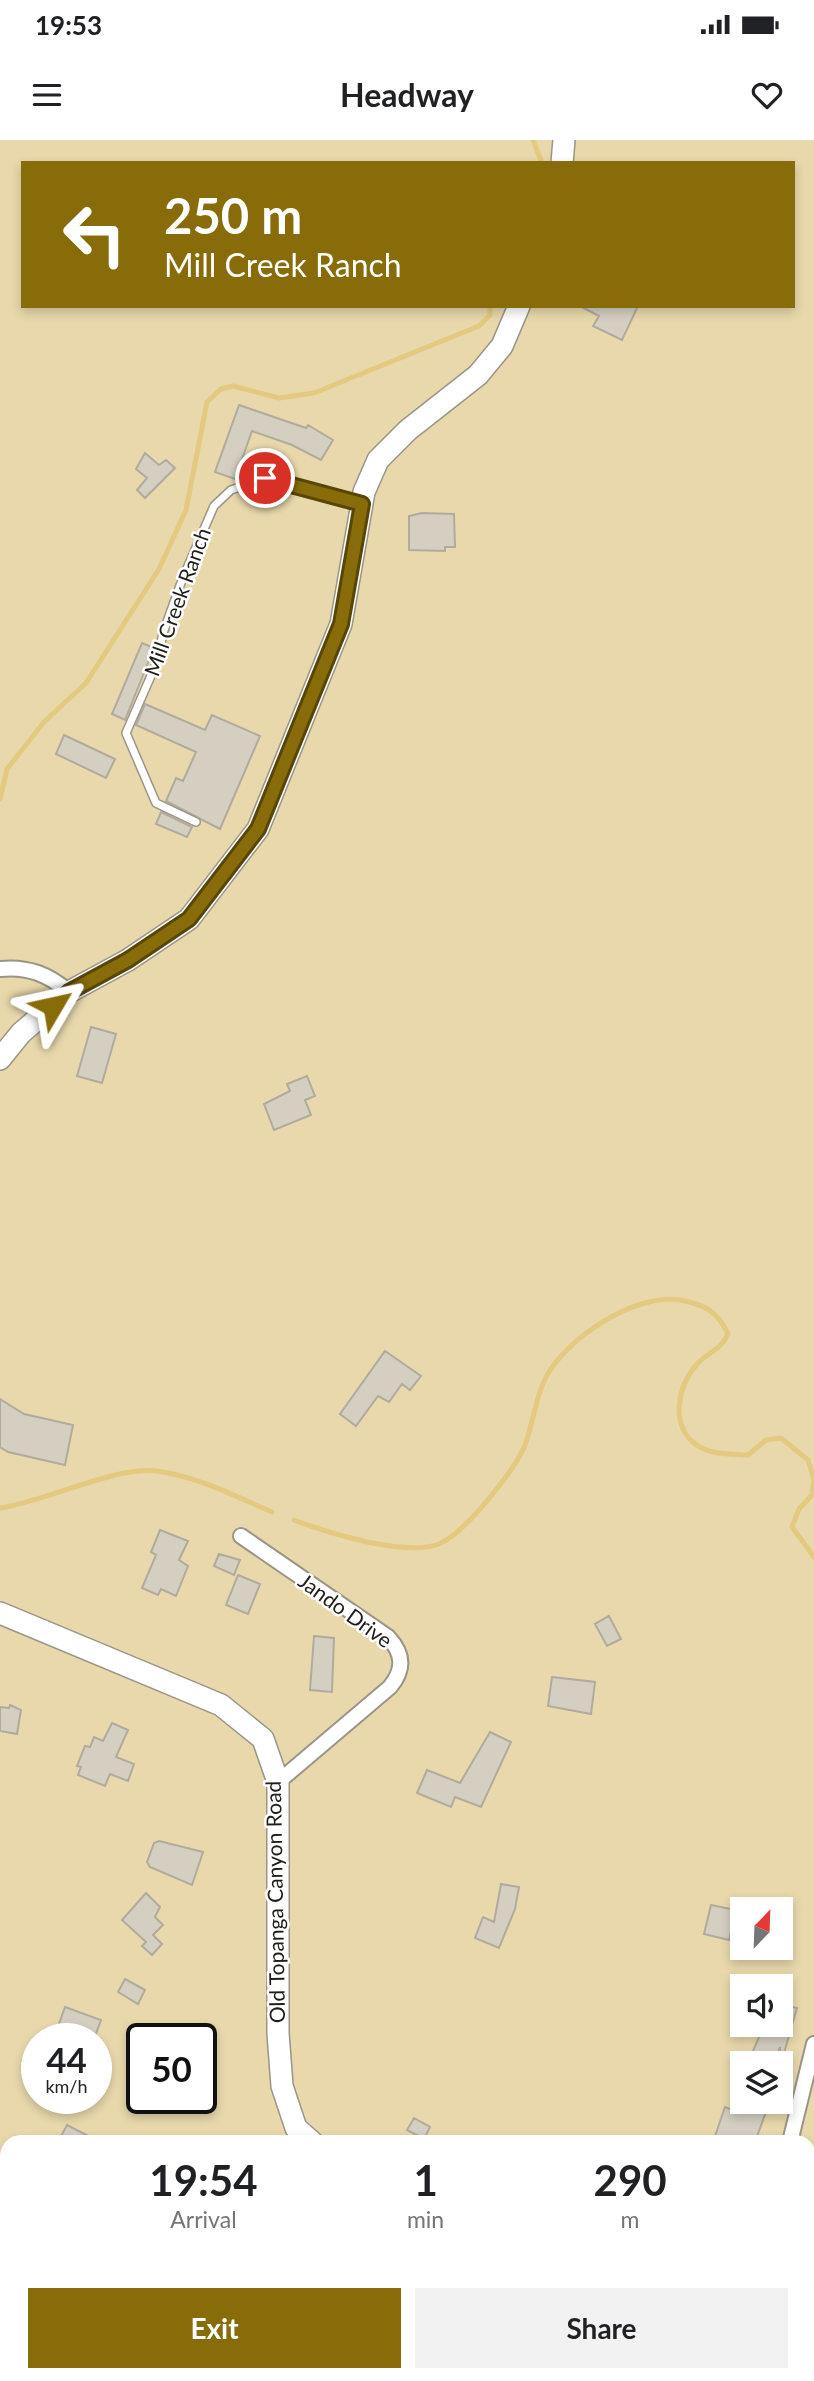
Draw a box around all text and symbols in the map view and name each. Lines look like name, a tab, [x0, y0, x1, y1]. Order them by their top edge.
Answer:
text: 19:53	[35, 9, 102, 41]
text: Headway	[340, 75, 474, 114]
icon: menu	[28, 76, 66, 114]
icon: heart	[748, 76, 786, 114]
text: 250 m	[164, 186, 302, 244]
icon: left	[49, 189, 140, 280]
text: Mill Creek Ranch	[164, 245, 402, 284]
pin	[235, 448, 295, 508]
icon: arrive	[246, 459, 284, 497]
street label: Mill Creek Ranch	[138, 524, 215, 679]
position arrow	[16.0, 969, 90.0, 1043]
street label: Jando Drive	[294, 1567, 398, 1652]
street label: Old Topanga Canyon Road	[260, 1781, 289, 2023]
north arrow	[730, 1897, 793, 1960]
map controls	[730, 1897, 793, 2114]
button: sound	[730, 1974, 793, 2037]
speed limit sign: 50	[126, 2023, 217, 2114]
text: 44	[46, 2038, 87, 2080]
button: layers	[730, 2051, 793, 2114]
text: km/h	[45, 2075, 88, 2097]
text: 19:54	[149, 2155, 258, 2205]
text: 1	[413, 2155, 438, 2205]
text: 290	[594, 2155, 667, 2205]
text: Arrival	[170, 2205, 237, 2233]
text: min	[407, 2205, 444, 2233]
text: m	[621, 2205, 640, 2233]
button: Exit	[28, 2288, 401, 2368]
button: Share	[415, 2288, 788, 2368]

